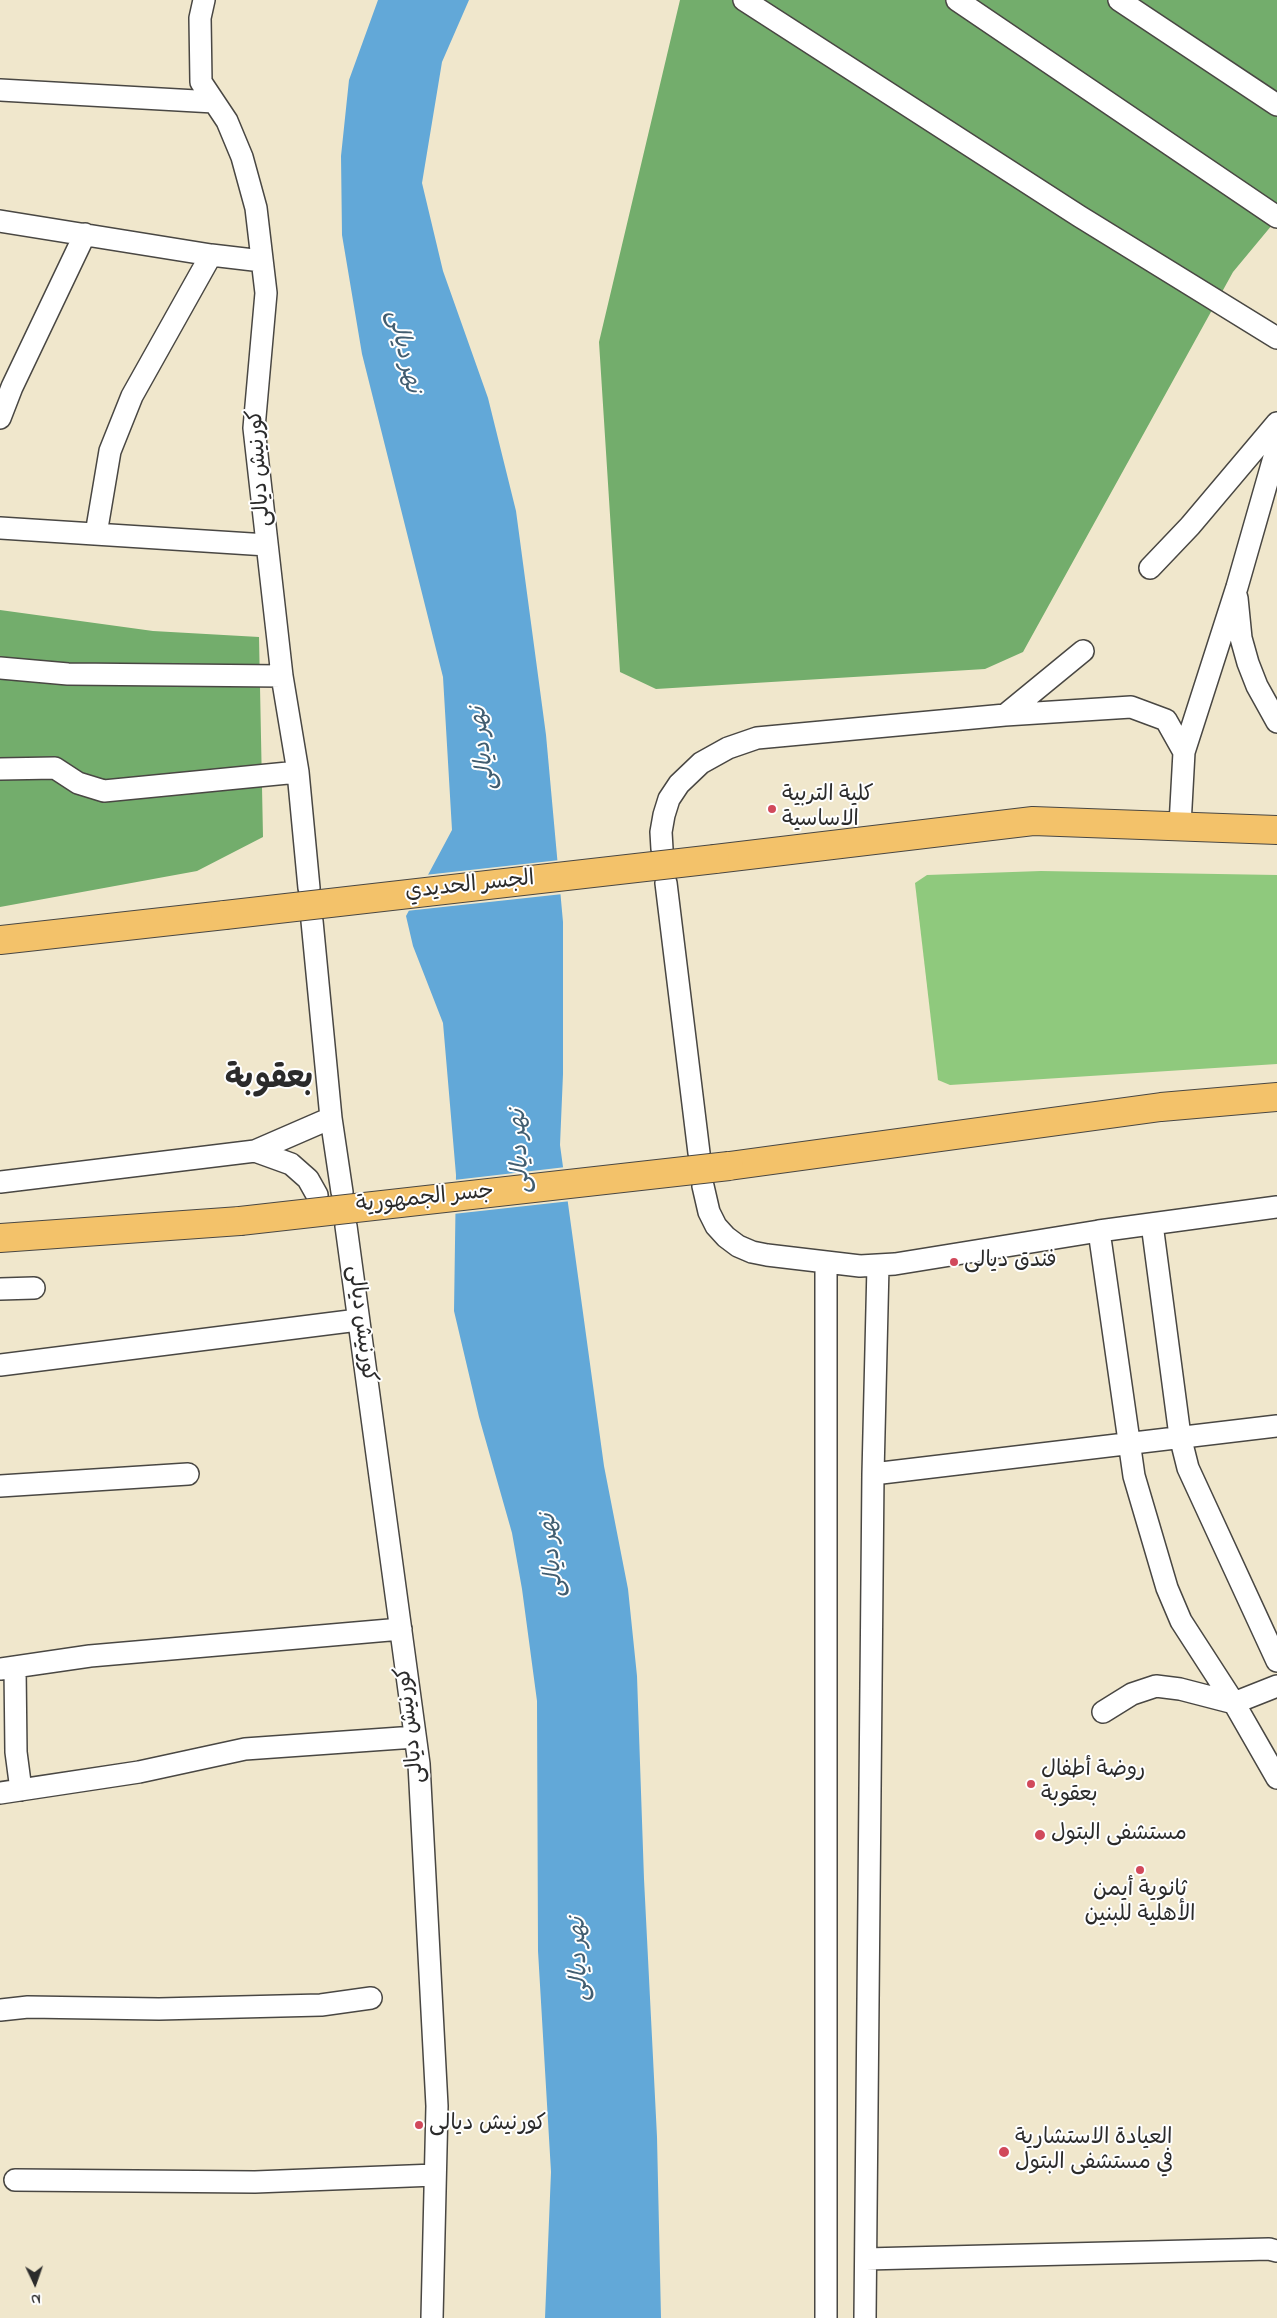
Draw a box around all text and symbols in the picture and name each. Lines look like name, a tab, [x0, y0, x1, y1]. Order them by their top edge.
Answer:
water label: نهر ديالى	[379, 308, 425, 396]
street label: كورنيش ديالى	[244, 409, 278, 527]
water label: نهر ديالى	[466, 705, 504, 791]
place label: كلية التربية الاساسية	[782, 783, 874, 834]
marker: كلية التربية الاساسية	[766, 803, 778, 815]
street label: الجسر الحديدي	[404, 867, 536, 907]
district label: بعقوبة	[225, 1063, 313, 1101]
water label: نهر ديالى	[505, 1108, 539, 1194]
street label: جسر الجمهورية	[355, 1180, 495, 1220]
place label: فندق ديالى	[964, 1249, 1057, 1275]
marker: فندق ديالى	[948, 1256, 960, 1268]
street label: كورنيش ديالى	[340, 1264, 380, 1384]
water label: نهر ديالى	[535, 1512, 573, 1598]
street label: كورنيش ديالى	[392, 1665, 432, 1785]
place label: روضة أطفال بعقوبة	[1041, 1758, 1145, 1810]
marker: روضة أطفال بعقوبة	[1025, 1778, 1037, 1790]
place label: مستشفى البتول	[1051, 1822, 1187, 1848]
marker: مستشفى البتول	[1033, 1828, 1047, 1842]
marker: ثانوية أيمن الأهلية للبنين	[1134, 1864, 1146, 1876]
place label: ثانوية أيمن الأهلية للبنين	[1084, 1878, 1196, 1930]
water label: نهر ديالى	[565, 1916, 597, 2002]
place label: كورنيش ديالى	[429, 2112, 546, 2138]
marker: كورنيش ديالى	[413, 2119, 425, 2131]
place label: العيادة الاستشارية في مستشفى البتول	[1015, 2126, 1173, 2178]
marker: العيادة الاستشارية في مستشفى البتول	[997, 2145, 1011, 2159]
north arrow	[10, 2258, 60, 2308]
text: N	[31, 2288, 41, 2309]

